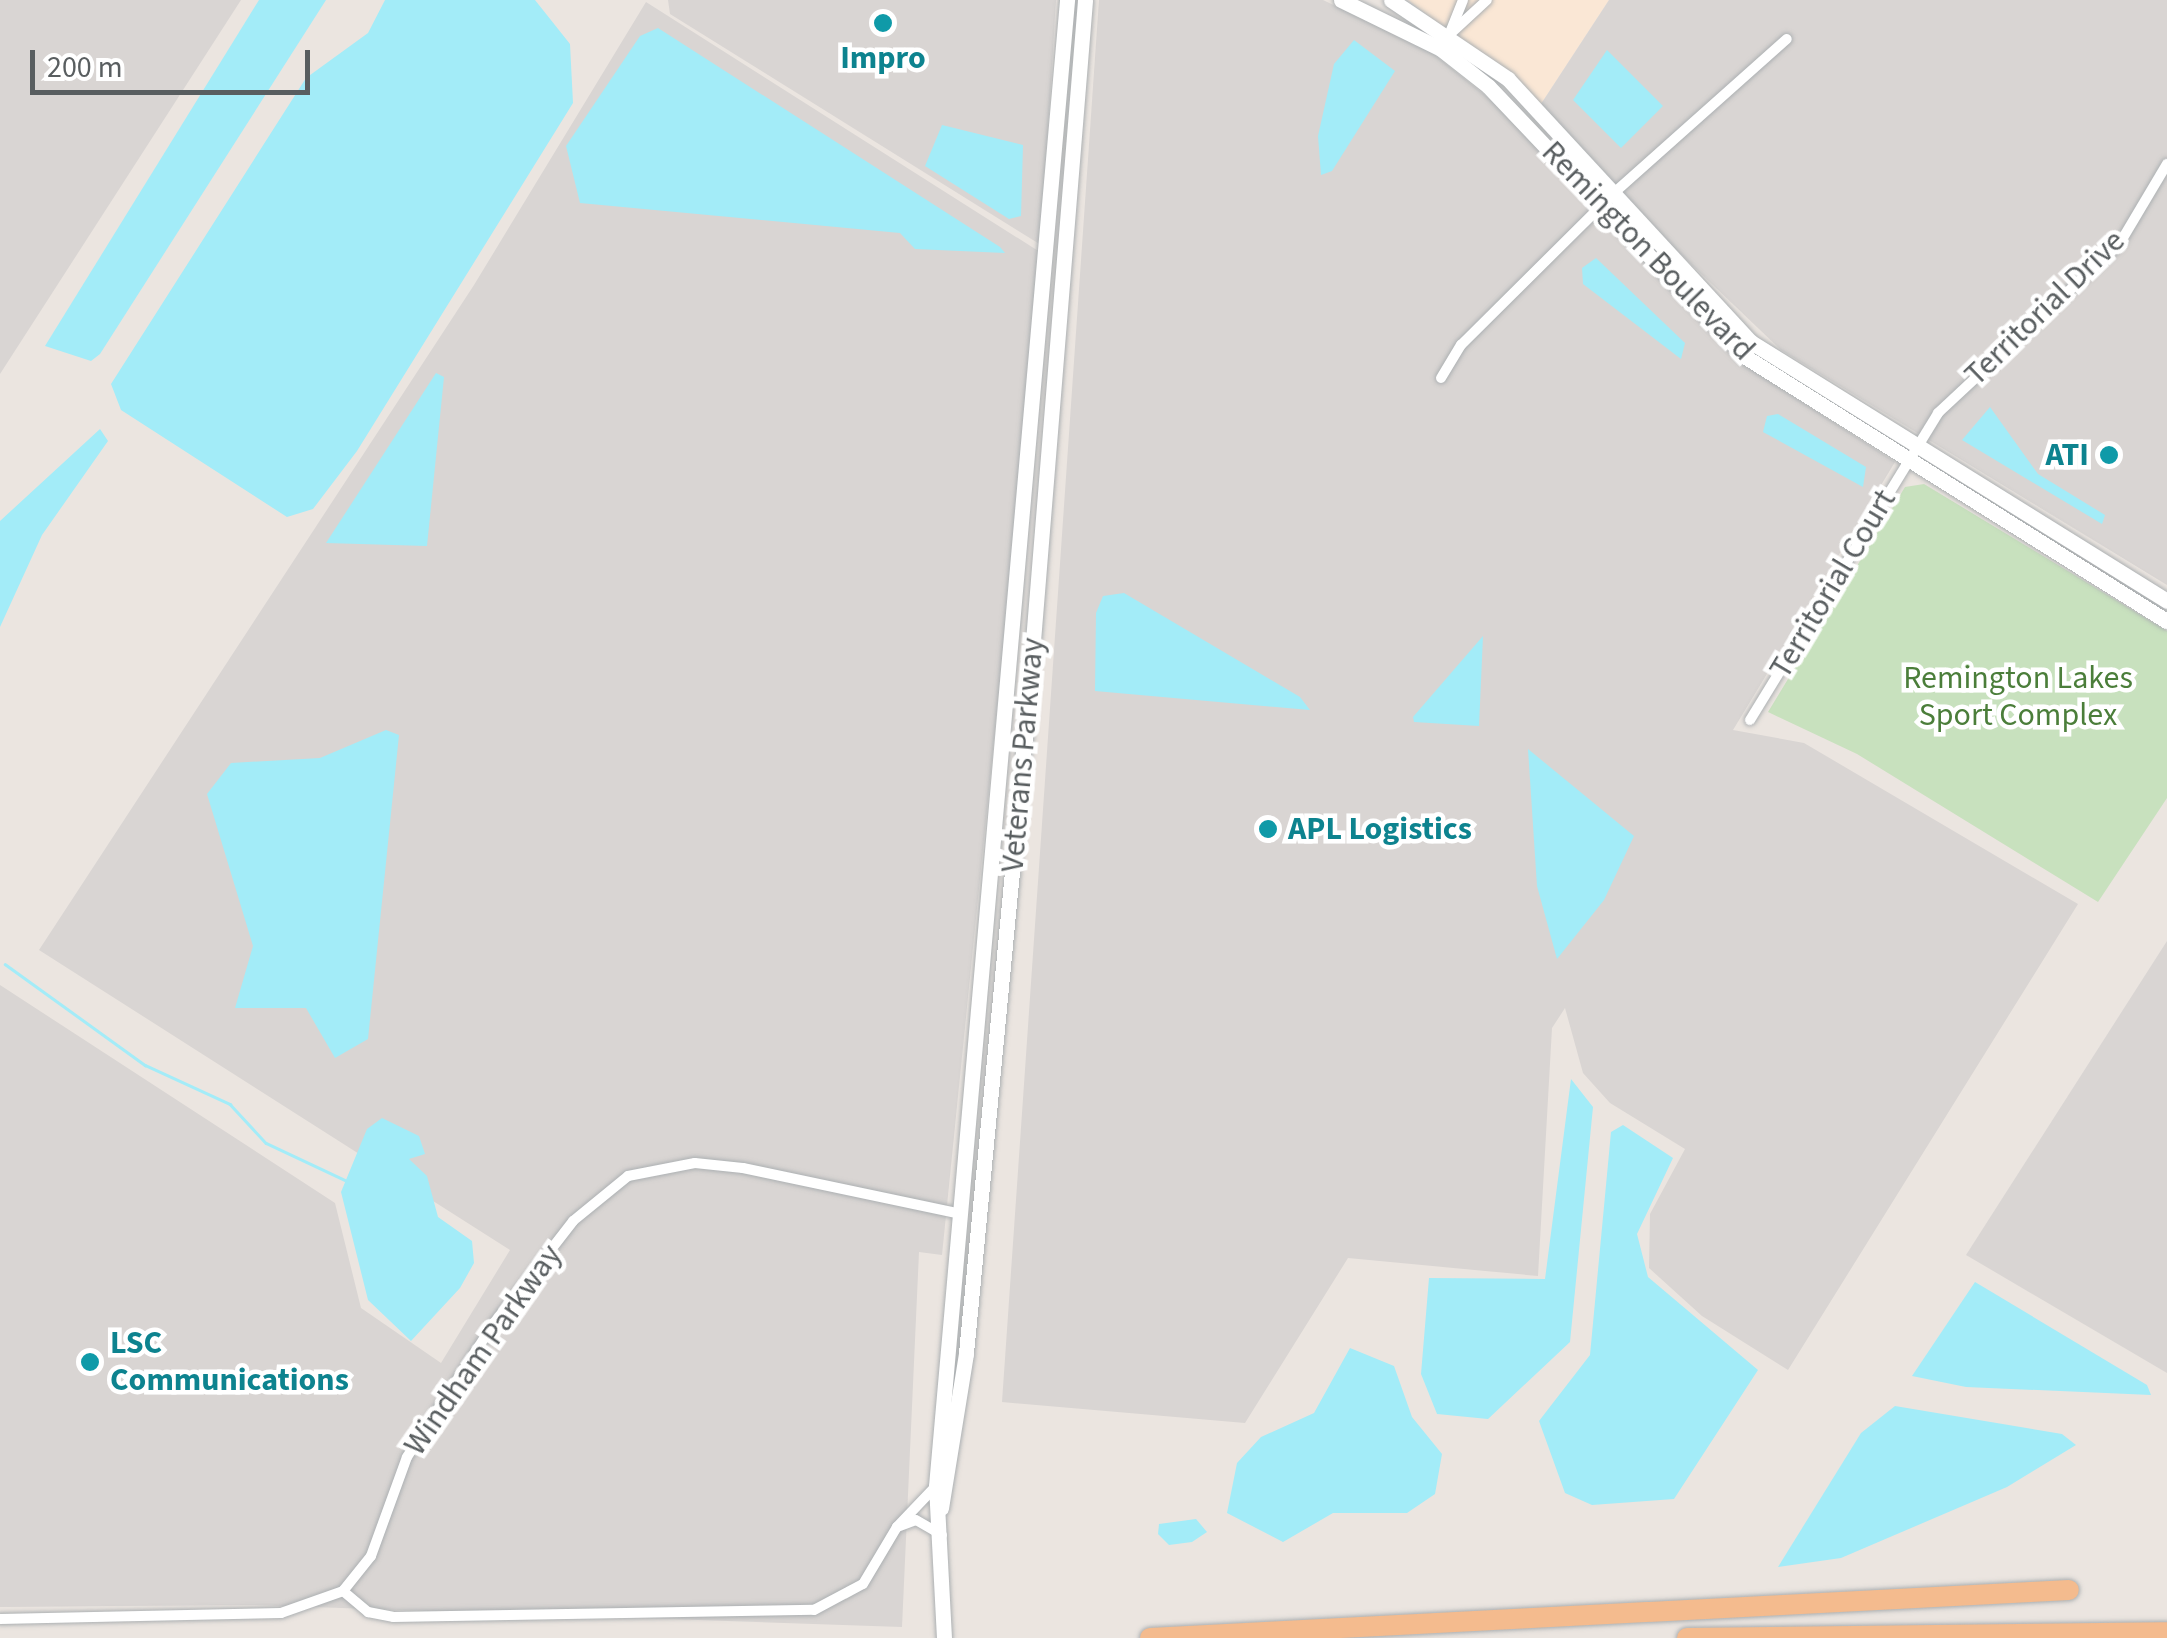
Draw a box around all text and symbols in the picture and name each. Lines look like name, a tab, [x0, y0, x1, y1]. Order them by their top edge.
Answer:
marker: Impro	[872, 12, 894, 34]
scale bar	[35, 30, 315, 92]
place label: Impro	[840, 39, 926, 77]
text: 200 m	[47, 46, 123, 89]
street label: Remington Boulevard	[1533, 133, 1763, 369]
street label: Territorial Drive	[1957, 222, 2133, 394]
place label: ATI	[2046, 436, 2089, 474]
marker: ATI	[2098, 444, 2120, 466]
street label: Territorial Court	[1762, 483, 1904, 685]
street label: Veterans Parkway	[994, 636, 1052, 874]
park label: Remington Lakes Sport Complex	[1903, 660, 2133, 735]
place label: APL Logistics	[1288, 810, 1472, 848]
marker: APL Logistics	[1257, 818, 1279, 840]
street label: Windham Parkway	[396, 1237, 570, 1463]
place label: LSC Communications	[110, 1325, 349, 1400]
marker: LSC Communications	[79, 1351, 101, 1373]

